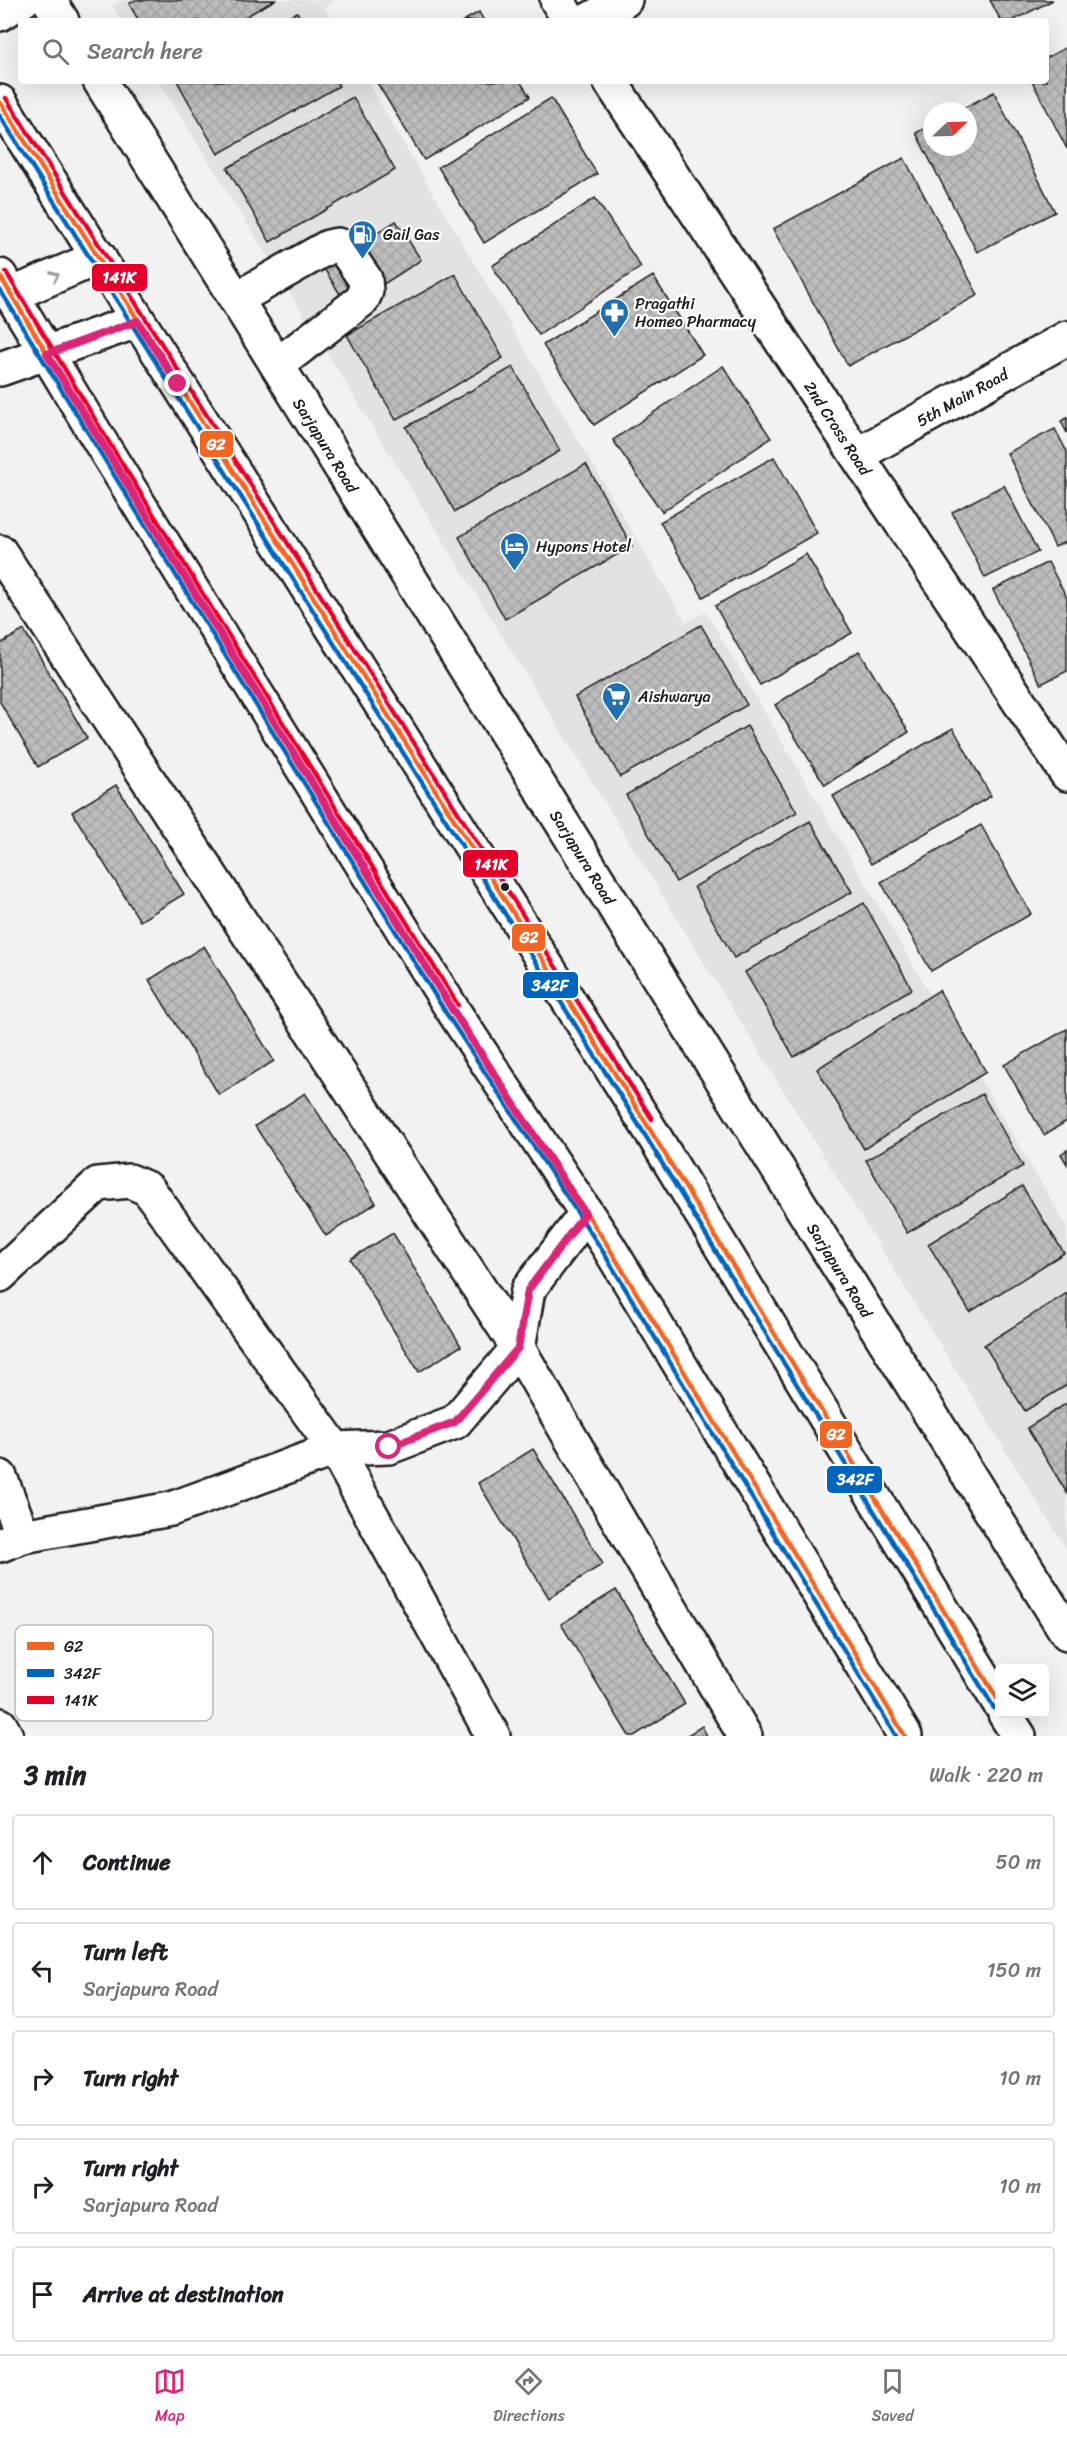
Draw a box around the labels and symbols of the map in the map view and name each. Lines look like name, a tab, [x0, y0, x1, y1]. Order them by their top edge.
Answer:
north arrow	[923, 102, 977, 156]
fuel station icon: Gail Gas	[346, 218, 378, 260]
place label: Gail Gas	[383, 220, 440, 249]
line badge: 141K	[91, 263, 148, 292]
text: 141K	[102, 263, 137, 292]
one-way arrow	[48, 271, 59, 283]
place label: Pragathi Homeo Pharmacy	[635, 289, 757, 336]
pharmacy icon: Pragathi Homeo Pharmacy	[598, 296, 630, 338]
street label: 5th Main Road	[911, 359, 1015, 435]
route end	[164, 370, 190, 396]
street label: 2nd Cross Road	[796, 375, 880, 483]
street label: Sarjapura Road	[285, 392, 367, 500]
line badge: G2	[199, 430, 234, 458]
text: G2	[205, 430, 226, 459]
hotel icon: Hypons Hotel	[499, 530, 531, 572]
place label: Hypons Hotel	[536, 532, 632, 561]
supermarket icon: Aishwarya	[601, 680, 633, 722]
place label: Aishwarya	[637, 682, 711, 711]
street label: Sarjapura Road	[542, 804, 624, 912]
line badge: 141K	[462, 849, 519, 878]
text: 141K	[474, 850, 509, 879]
unlabelled marker	[499, 881, 511, 893]
line badge: G2	[511, 923, 546, 952]
text: G2	[518, 923, 539, 952]
line badge: 342F	[522, 971, 579, 999]
text: 342F	[531, 971, 570, 1000]
street label: Sarjapura Road	[799, 1217, 881, 1325]
line badge: G2	[819, 1420, 853, 1449]
text: G2	[825, 1420, 846, 1449]
route start	[375, 1433, 401, 1459]
line badge: 342F	[826, 1465, 883, 1494]
text: 342F	[836, 1465, 875, 1494]
legend	[15, 1625, 213, 1721]
text: G2	[64, 1632, 83, 1661]
text: 342F	[64, 1659, 102, 1688]
text: 141K	[64, 1686, 99, 1715]

